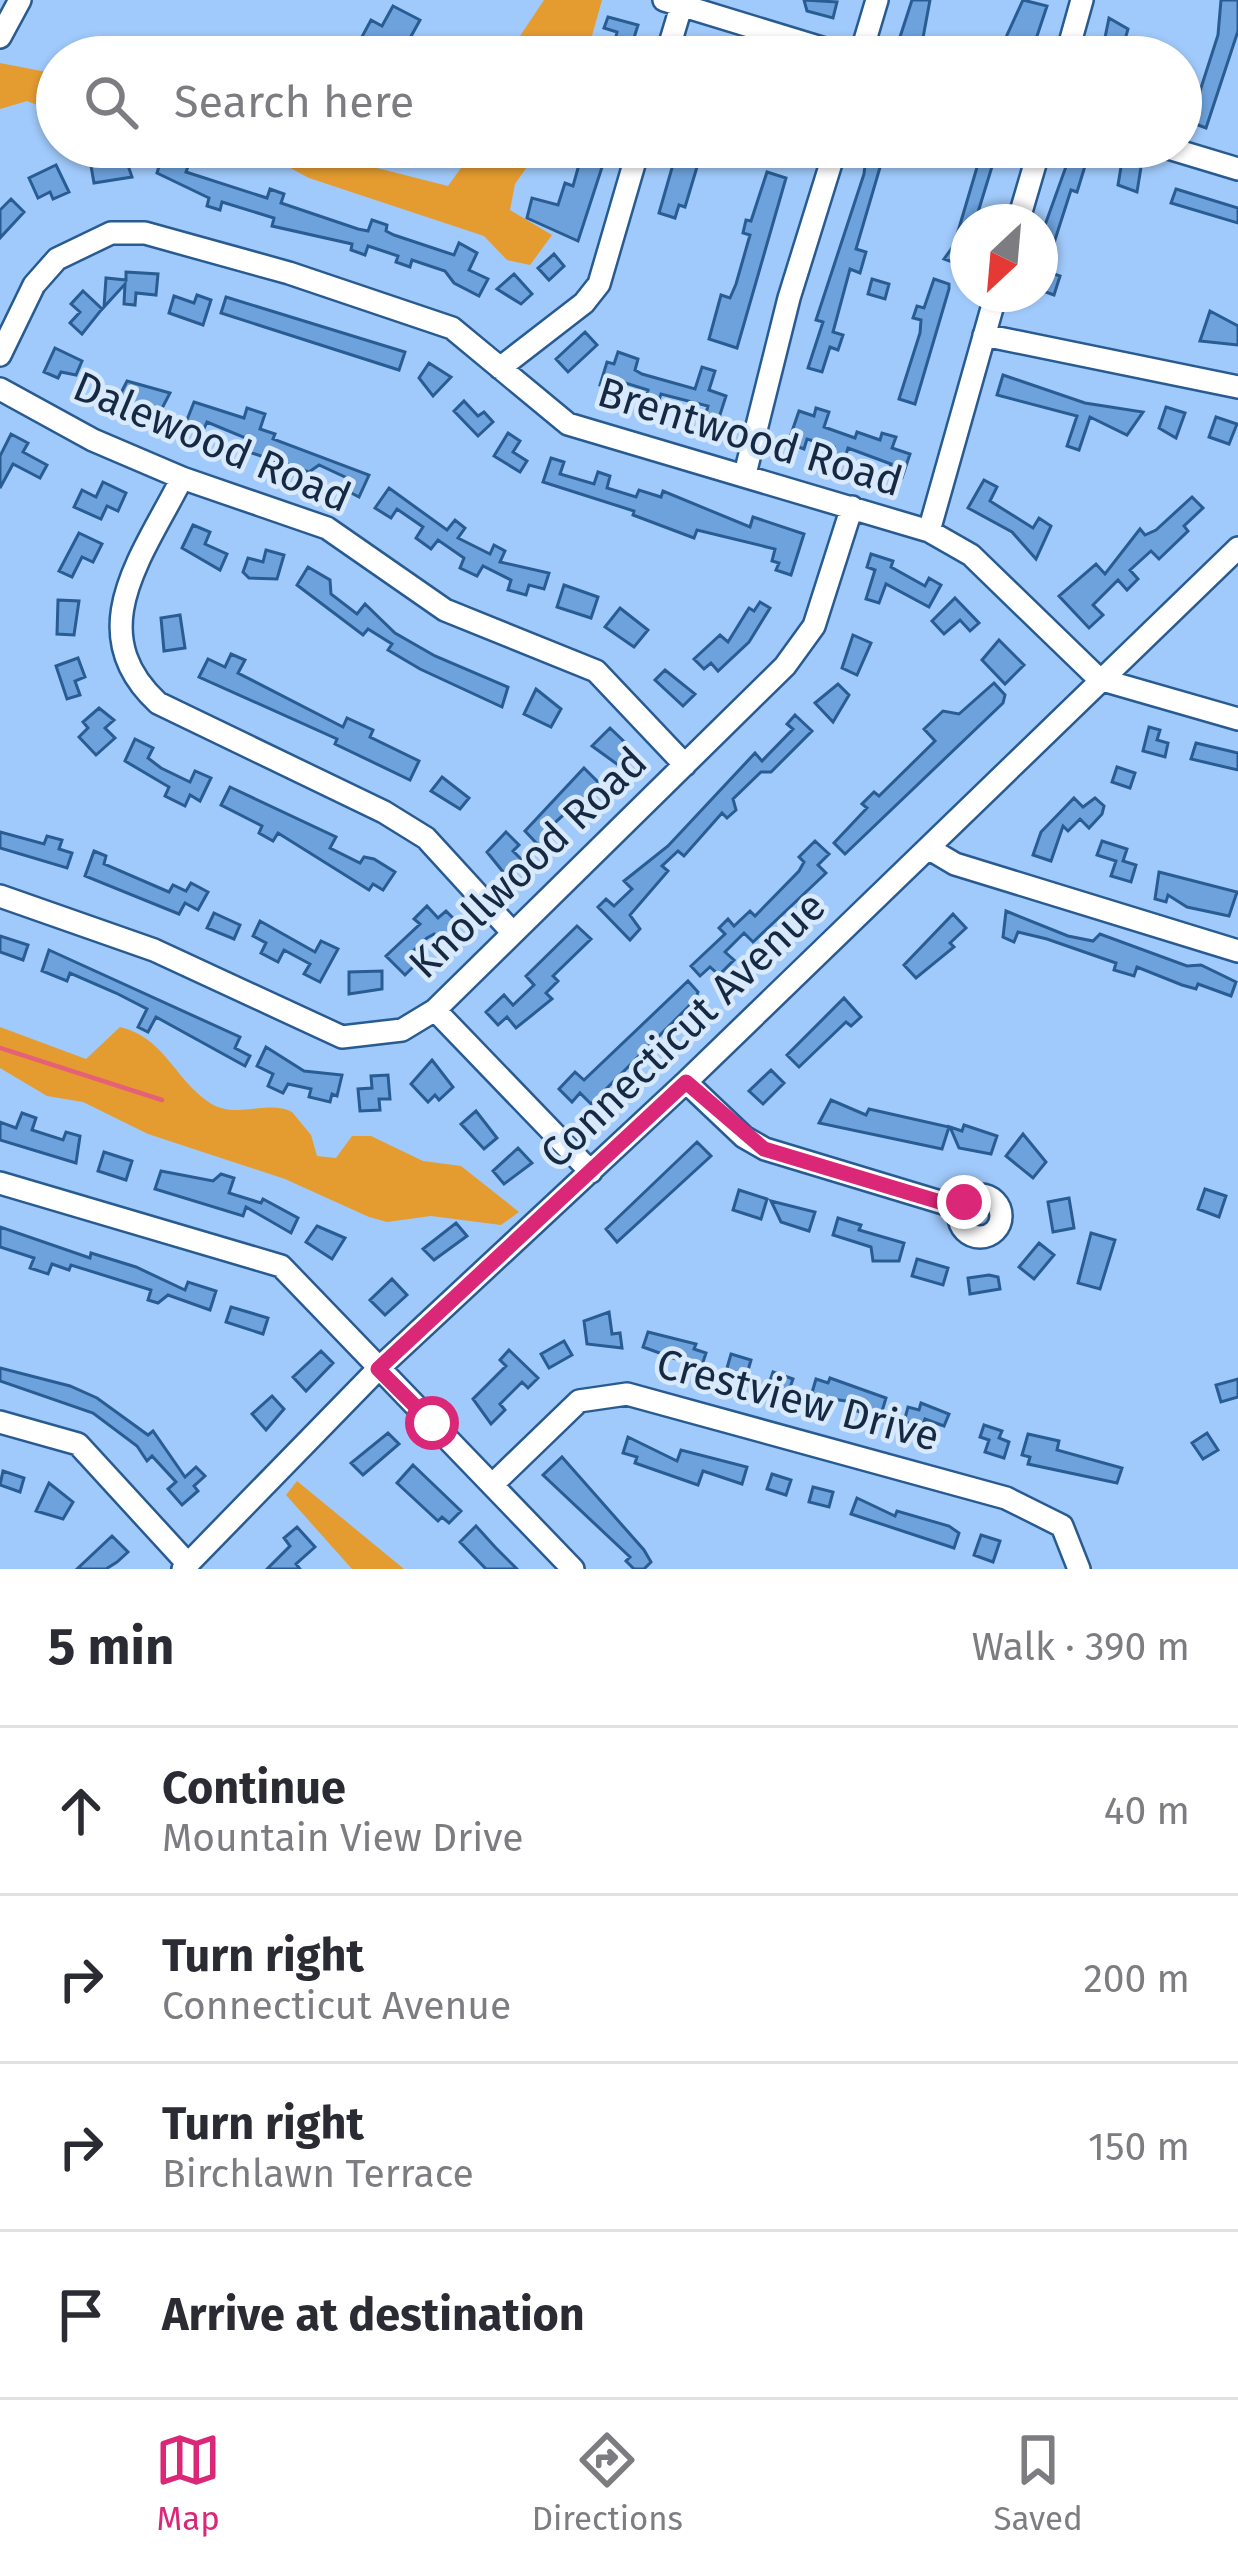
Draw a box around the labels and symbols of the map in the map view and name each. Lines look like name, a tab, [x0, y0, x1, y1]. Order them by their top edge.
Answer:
north arrow	[950, 204, 1058, 312]
street label: Dalewood Road	[66, 361, 358, 523]
street label: Brentwood Road	[592, 367, 908, 507]
street label: Knollwood Road	[399, 737, 657, 989]
street label: Connecticut Avenue	[530, 881, 836, 1179]
route end	[937, 1175, 991, 1229]
street label: Crestview Drive	[651, 1338, 945, 1462]
route start	[405, 1396, 459, 1450]

